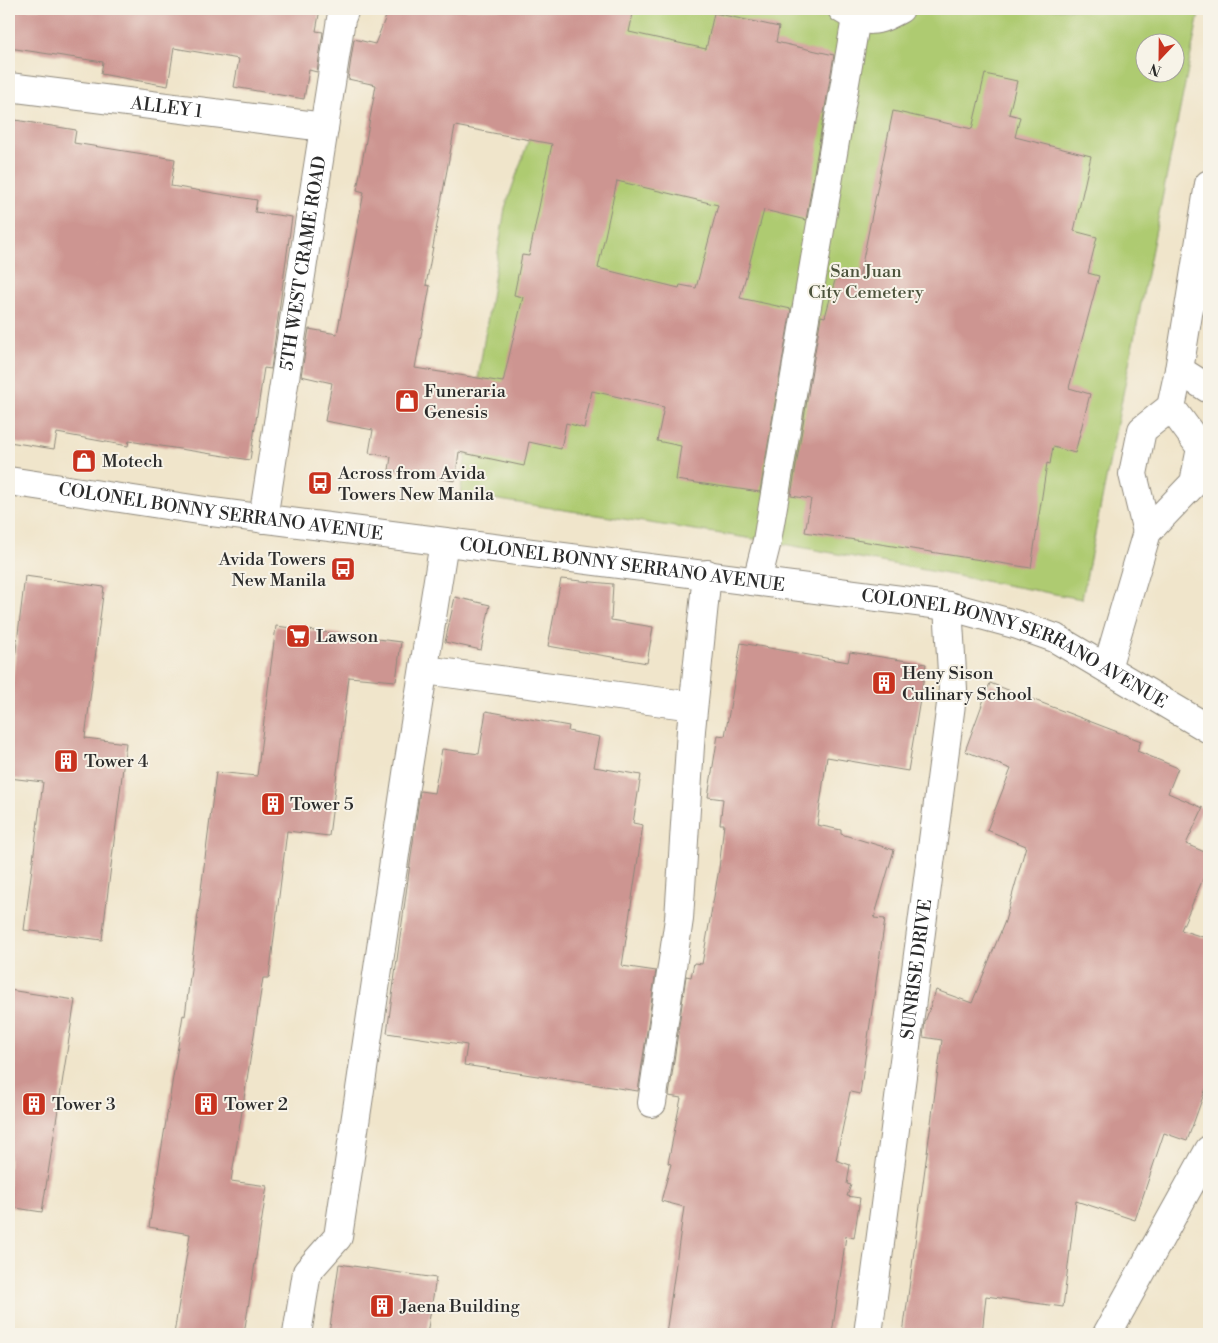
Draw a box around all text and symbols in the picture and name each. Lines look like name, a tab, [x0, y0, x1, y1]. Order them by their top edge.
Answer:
north arrow	[1136, 32, 1186, 82]
text: N	[1147, 59, 1164, 80]
street label: ALLEY 1	[129, 91, 204, 123]
street label: 5TH WEST CRAME ROAD	[275, 154, 331, 372]
park label: San Juan City Cemetery	[808, 260, 924, 304]
place label: Funeraria Genesis	[424, 380, 507, 424]
shop icon: Funeraria Genesis	[394, 388, 420, 414]
shop icon: Motech	[71, 448, 97, 474]
place label: Motech	[102, 450, 163, 473]
place label: Across from Avida Towers New Manila	[337, 462, 495, 506]
bus stop icon: Across from Avida Towers New Manila	[307, 470, 333, 496]
street label: COLONEL BONNY SERRANO AVENUE	[57, 477, 384, 545]
street label: COLONEL BONNY SERRANO AVENUE	[458, 532, 786, 597]
place label: Avida Towers New Manila	[218, 548, 327, 592]
bus stop icon: Avida Towers New Manila	[330, 556, 356, 582]
street label: COLONEL BONNY SERRANO AVENUE	[860, 584, 1172, 713]
supermarket icon: Lawson	[285, 623, 311, 649]
place label: Lawson	[316, 625, 379, 648]
place label: Heny Sison Culinary School	[902, 662, 1033, 706]
building icon: Heny Sison Culinary School	[871, 670, 897, 696]
building icon: Tower 4	[53, 748, 79, 774]
place label: Tower 4	[84, 750, 149, 773]
building icon: Tower 5	[260, 791, 286, 817]
place label: Tower 5	[290, 793, 354, 816]
street label: SUNRISE DRIVE	[895, 898, 937, 1041]
building icon: Tower 3	[21, 1091, 47, 1117]
building icon: Tower 2	[193, 1091, 219, 1117]
place label: Tower 3	[52, 1093, 116, 1116]
place label: Tower 2	[224, 1093, 288, 1116]
building icon: Jaena Building	[369, 1293, 395, 1319]
place label: Jaena Building	[399, 1295, 520, 1318]

